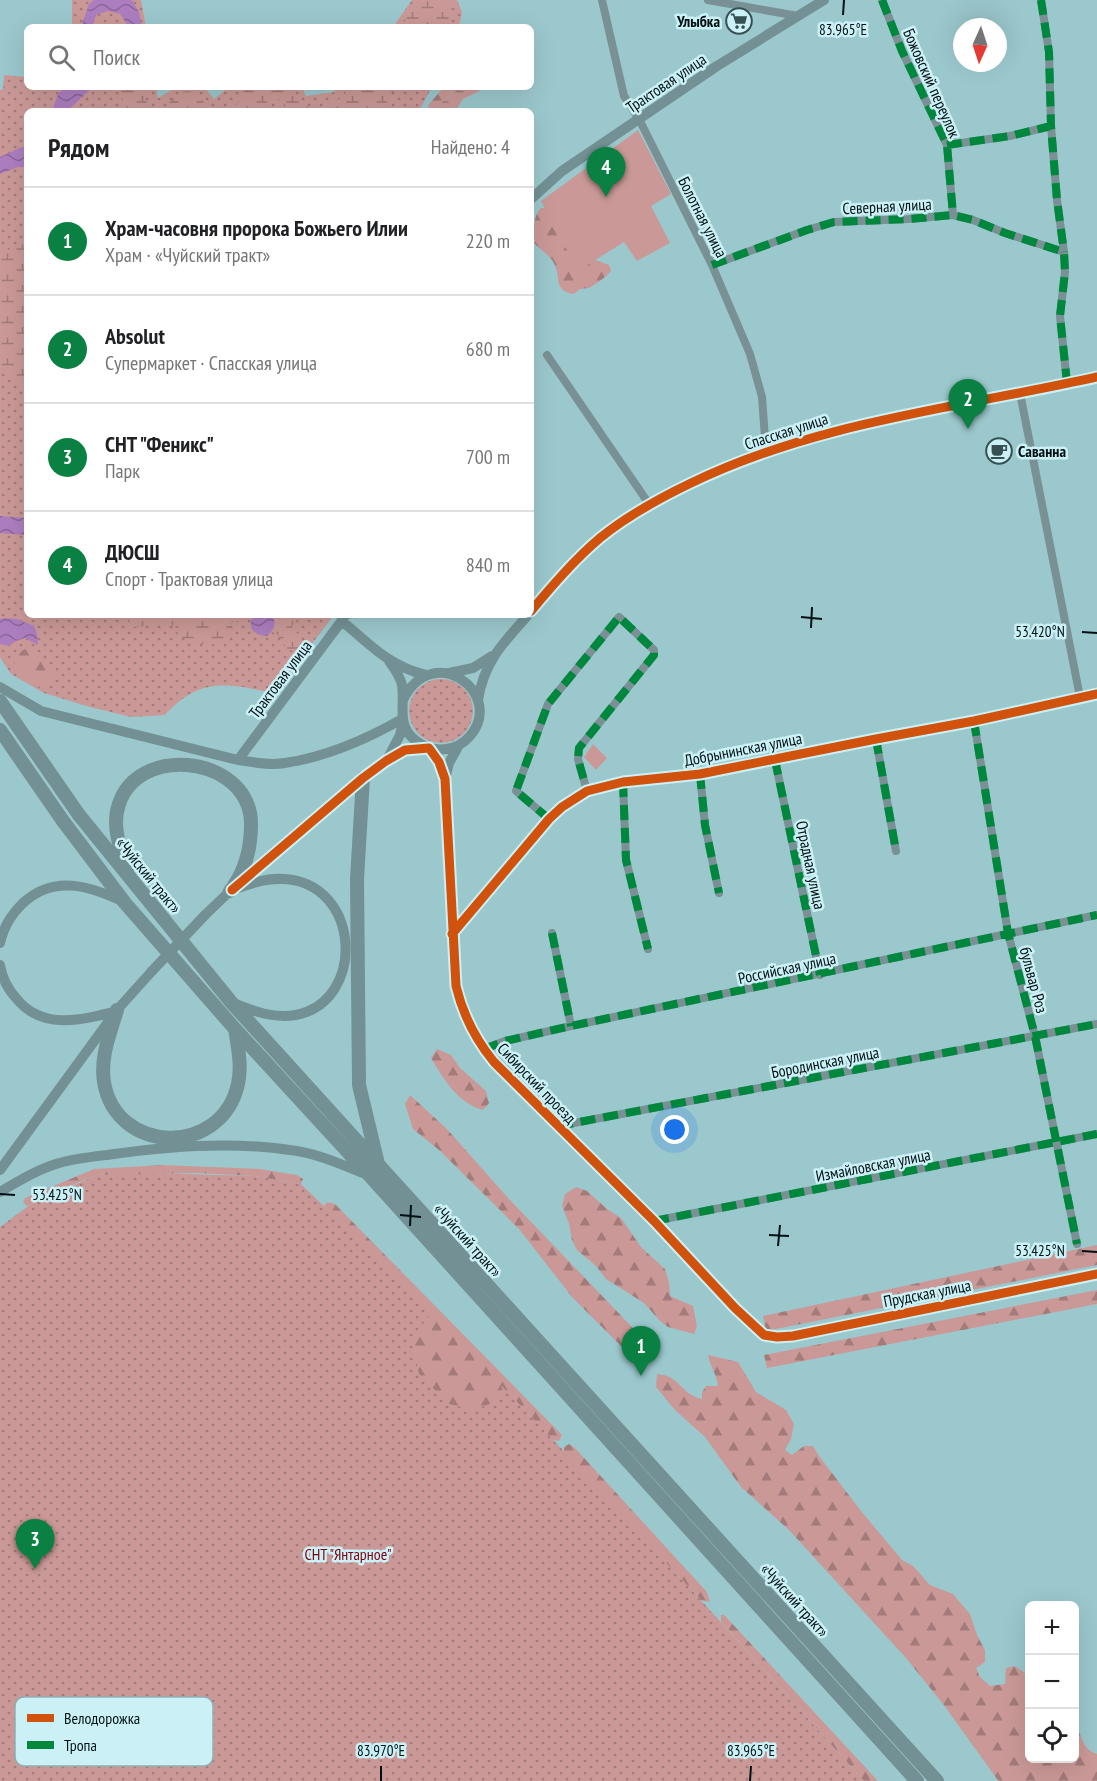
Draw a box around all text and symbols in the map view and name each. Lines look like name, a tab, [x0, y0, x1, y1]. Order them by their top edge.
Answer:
supermarket icon: Улыбка	[724, 6, 754, 36]
place label: Улыбка	[676, 11, 720, 31]
north arrow	[953, 18, 1007, 72]
text: 83.965°E	[819, 20, 867, 39]
search box	[24, 24, 534, 90]
street label: Божовский переулок	[899, 25, 965, 141]
icon: search	[45, 41, 78, 74]
text: Поиск	[93, 43, 140, 71]
street label: Трактовая улица	[622, 49, 710, 117]
text: Рядом	[48, 131, 109, 164]
text: Найдено: 4	[431, 134, 510, 160]
pin: 4	[586, 148, 626, 197]
street label: Болотная улица	[674, 173, 732, 261]
street label: Северная улица	[842, 194, 932, 218]
text: Храм-часовня пророка Божьего Илии	[105, 214, 408, 242]
text: 1	[63, 228, 72, 254]
text: 220 m	[466, 228, 510, 254]
text: Храм · «Чуйский тракт»	[105, 242, 270, 268]
text: Absolut	[105, 322, 165, 350]
text: 2	[63, 336, 72, 362]
text: 680 m	[466, 336, 510, 362]
text: Супермаркет · Спасская улица	[105, 350, 317, 376]
pin: 2	[948, 380, 988, 429]
street label: Спасская улица	[742, 408, 830, 454]
text: СНТ "Феникс"	[105, 430, 214, 458]
cafe icon: Саванна	[984, 436, 1014, 466]
place label: Саванна	[1018, 441, 1066, 461]
text: 3	[63, 444, 72, 470]
text: 700 m	[466, 444, 510, 470]
text: Парк	[105, 458, 140, 484]
text: ДЮСШ	[105, 538, 160, 566]
text: 4	[63, 552, 72, 578]
text: 840 m	[466, 552, 510, 578]
text: Спорт · Трактовая улица	[105, 566, 273, 592]
text: 53.420°N	[1015, 622, 1065, 641]
street label: Трактовая улица	[244, 636, 316, 722]
street label: Добрынинская улица	[683, 728, 803, 770]
street label: Отрадная улица	[792, 819, 830, 911]
street label: «Чуйский тракт»	[112, 833, 186, 917]
street label: бульвар Роз	[1016, 945, 1053, 1016]
street label: Российская улица	[736, 948, 838, 988]
street label: Сибирский проезд	[493, 1038, 581, 1128]
street label: Бородинская улица	[769, 1042, 881, 1082]
your location	[660, 1115, 689, 1144]
street label: Измайловская улица	[814, 1144, 932, 1186]
text: 53.425°N	[32, 1185, 82, 1204]
street label: «Чуйский тракт»	[430, 1199, 506, 1281]
text: 53.425°N	[1015, 1241, 1065, 1260]
street label: Прудская улица	[882, 1275, 972, 1311]
pin: 1	[622, 1326, 660, 1376]
pin: 3	[15, 1520, 54, 1569]
park label: СНТ "Янтарное"	[304, 1544, 392, 1564]
street label: «Чуйский тракт»	[757, 1559, 833, 1641]
map controls	[1025, 1601, 1079, 1763]
button: +	[1025, 1601, 1079, 1655]
button: −	[1025, 1655, 1079, 1709]
legend	[15, 1697, 213, 1766]
text: Велодорожка	[64, 1708, 140, 1728]
button: locate	[1025, 1709, 1079, 1763]
text: Тропа	[64, 1735, 97, 1755]
text: 83.970°E	[357, 1741, 405, 1760]
text: 83.965°E	[727, 1741, 775, 1760]

